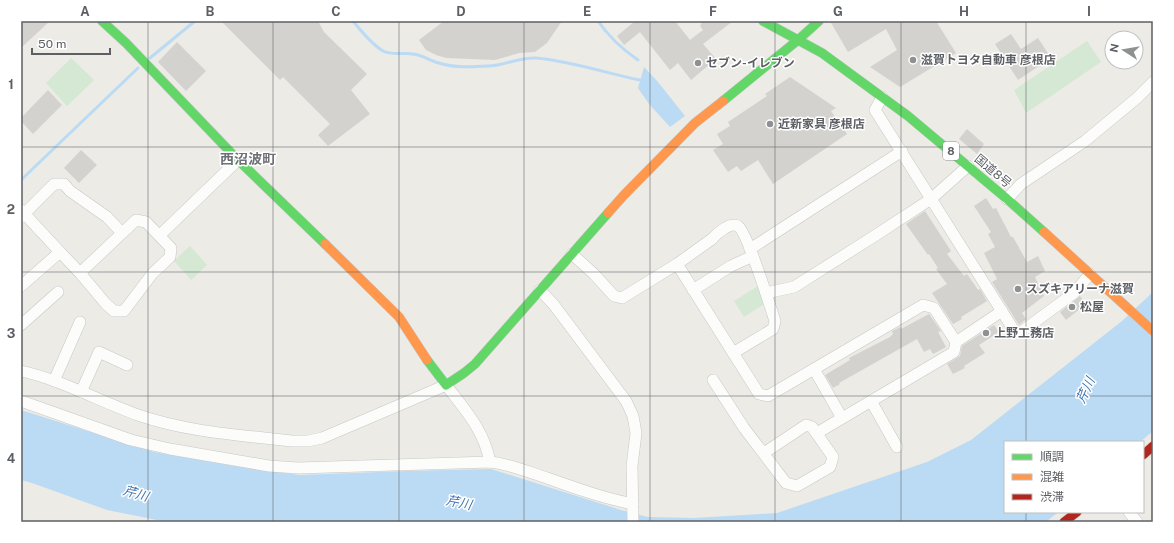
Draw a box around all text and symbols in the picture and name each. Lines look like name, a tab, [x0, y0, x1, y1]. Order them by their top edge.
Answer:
text: A	[80, 4, 90, 19]
text: B	[206, 4, 215, 19]
text: C	[331, 4, 341, 19]
text: D	[456, 4, 466, 19]
text: E	[583, 4, 591, 19]
text: F	[709, 4, 717, 19]
text: G	[833, 4, 843, 19]
text: H	[959, 4, 969, 19]
text: I	[1087, 4, 1091, 19]
scale bar	[32, 30, 110, 56]
north arrow	[1104, 30, 1144, 70]
text: 50 m	[38, 37, 66, 51]
text: N	[1107, 42, 1121, 53]
place label: 滋賀トヨタ自動車 彦根店	[921, 53, 1056, 67]
marker: 滋賀トヨタ自動車 彦根店	[908, 55, 918, 65]
place label: セブン-イレブン	[706, 56, 795, 70]
marker: セブン-イレブン	[693, 58, 703, 68]
text: 1	[8, 77, 14, 92]
place label: 近新家具 彦根店	[778, 117, 865, 131]
marker: 近新家具 彦根店	[765, 119, 775, 129]
road number: 8	[943, 142, 959, 160]
district label: 西沼波町	[220, 151, 276, 167]
street label: 国道8号	[972, 152, 1014, 190]
text: 2	[7, 202, 15, 217]
place label: スズキアリーナ滋賀	[1026, 282, 1134, 296]
marker: スズキアリーナ滋賀	[1013, 284, 1023, 294]
place label: 松屋	[1080, 300, 1104, 314]
marker: 松屋	[1067, 302, 1077, 312]
text: 3	[7, 326, 16, 341]
place label: 上野工務店	[994, 326, 1054, 340]
marker: 上野工務店	[981, 328, 991, 338]
water label: 芹川	[1073, 373, 1099, 405]
legend	[1004, 441, 1144, 513]
text: 順調	[1040, 450, 1064, 464]
text: 4	[7, 451, 16, 466]
text: 混雑	[1040, 470, 1064, 484]
water label: 芹川	[121, 483, 152, 505]
text: 渋滞	[1040, 490, 1064, 504]
water label: 芹川	[445, 493, 475, 513]

